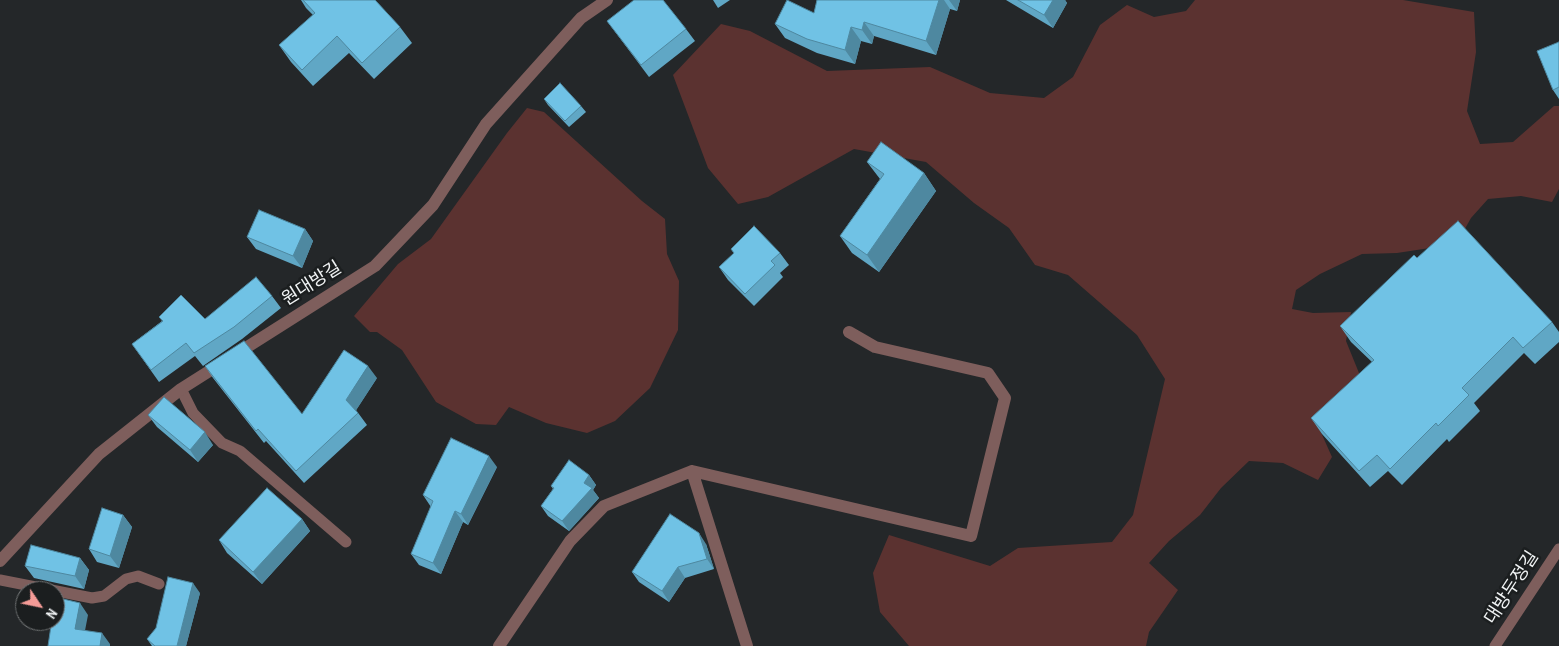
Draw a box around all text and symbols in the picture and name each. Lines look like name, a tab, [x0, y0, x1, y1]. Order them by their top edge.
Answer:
street label: 원대방길	[278, 257, 346, 311]
street label: 대방두정길	[1480, 547, 1544, 629]
north arrow	[15, 581, 65, 631]
text: N	[42, 605, 61, 622]

